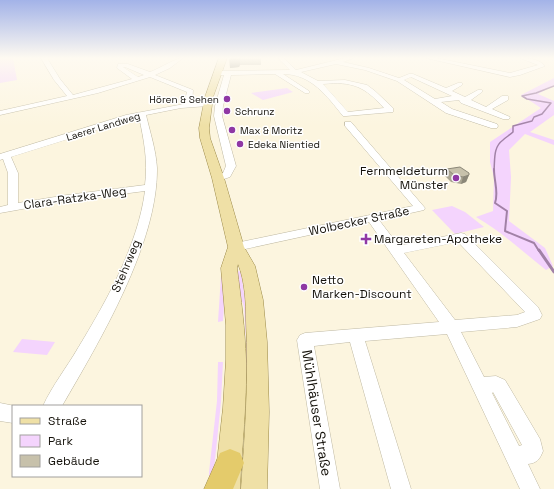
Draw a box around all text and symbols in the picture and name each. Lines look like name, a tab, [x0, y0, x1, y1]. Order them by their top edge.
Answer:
place label: Hören & Sehen	[149, 93, 219, 106]
marker: Hören & Sehen	[222, 94, 232, 104]
place label: Schrunz	[235, 105, 274, 118]
marker: Schrunz	[222, 106, 232, 116]
street label: Laerer Landweg	[64, 109, 142, 144]
place label: Max & Moritz	[240, 124, 302, 137]
marker: Max & Moritz	[227, 125, 237, 135]
place label: Edeka Nientied	[248, 138, 320, 151]
marker: Edeka Nientied	[235, 139, 245, 149]
place label: Fernmeldeturm Münster	[360, 163, 448, 193]
marker: Fernmeldeturm Münster	[451, 173, 461, 183]
street label: Clara-Ratzka-Weg	[23, 183, 127, 213]
street label: Wolbecker Straße	[307, 203, 411, 239]
place label: Margareten-Apotheke	[374, 231, 502, 247]
marker: Margareten-Apotheke	[361, 234, 371, 244]
street label: Stehrweg	[108, 237, 144, 295]
place label: Netto Marken-Discount	[312, 272, 412, 302]
marker: Netto Marken-Discount	[299, 282, 309, 292]
street label: Mühlhäuser Straße	[298, 349, 336, 477]
legend	[12, 405, 142, 477]
text: Straße	[48, 413, 87, 429]
text: Park	[48, 433, 73, 449]
text: Gebäude	[48, 453, 100, 469]

